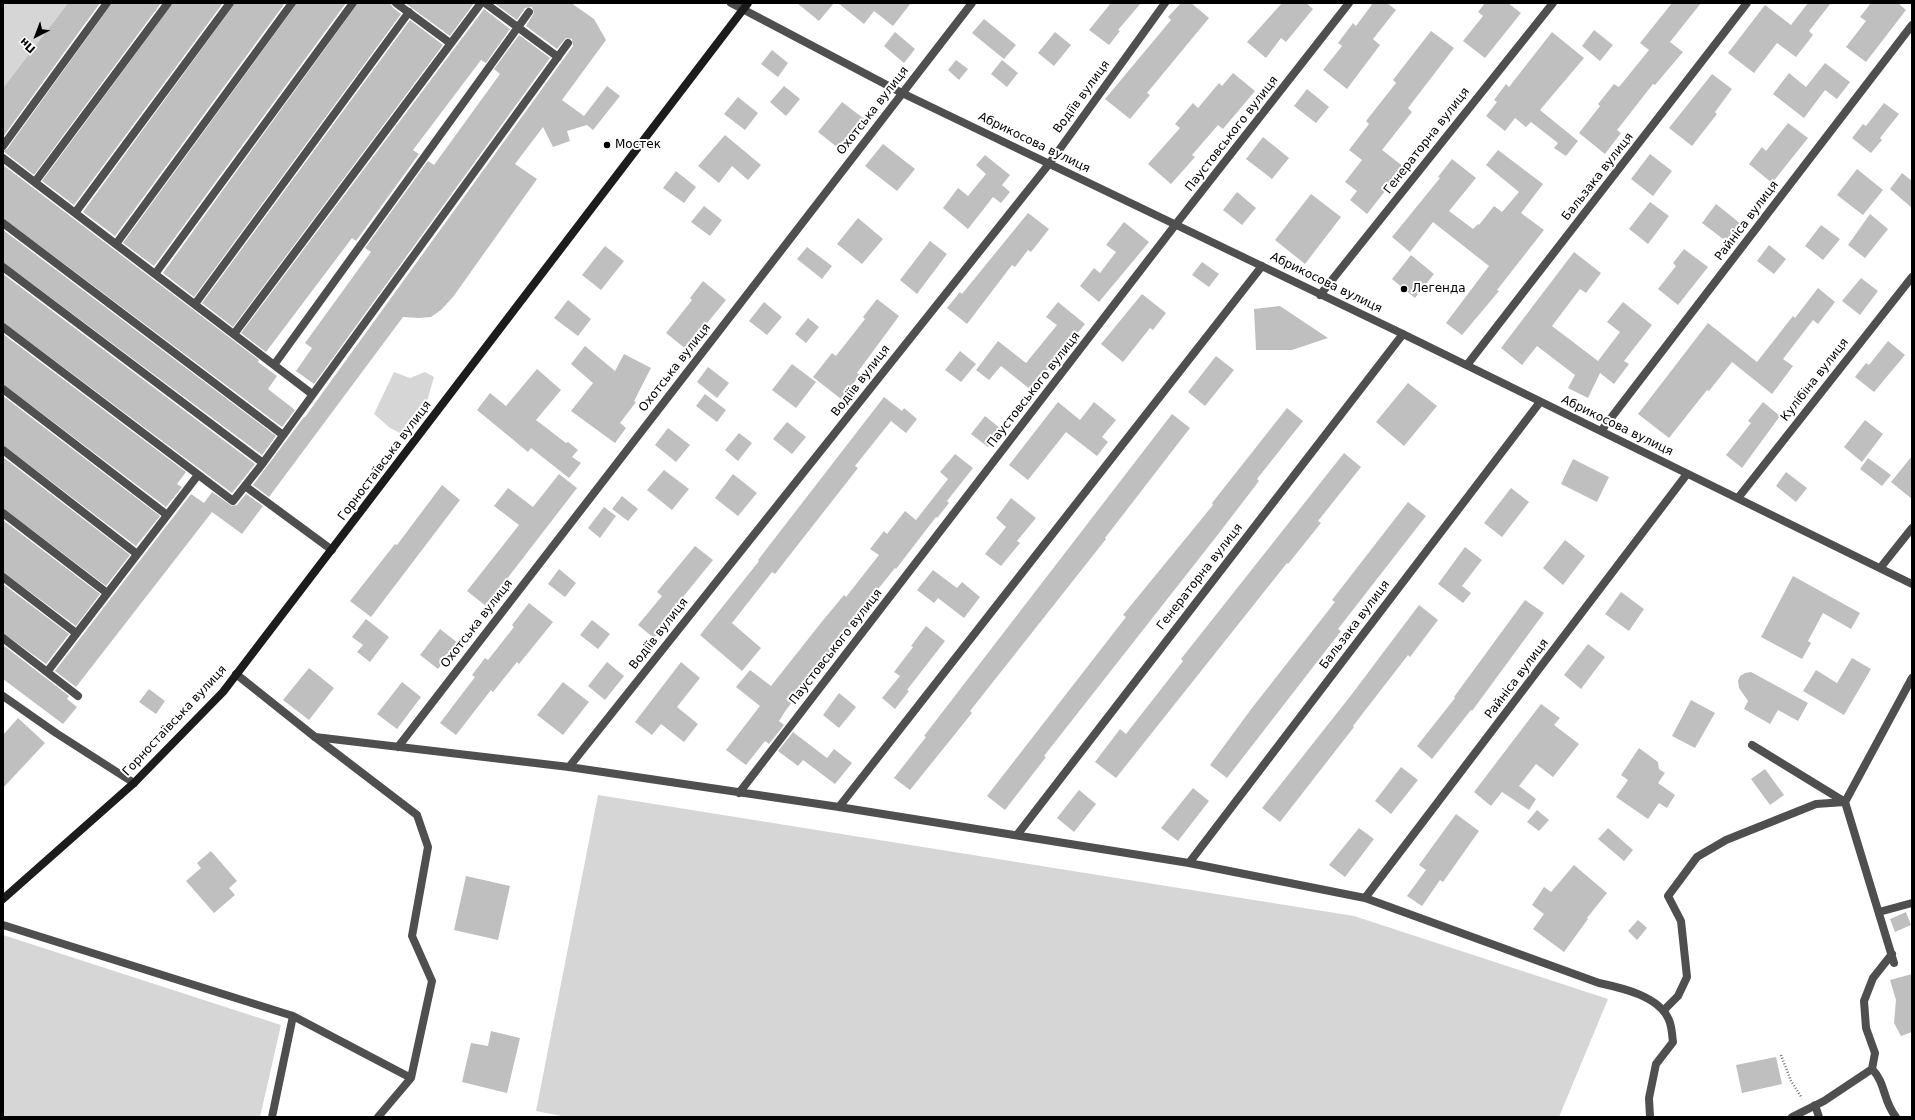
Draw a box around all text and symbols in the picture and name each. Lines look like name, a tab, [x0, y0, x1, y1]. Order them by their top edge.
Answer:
north arrow	[16, 16, 56, 56]
text: Пн	[17, 35, 38, 56]
street label: Водіїв вулиця	[1051, 58, 1113, 136]
street label: Охотська вулиця	[834, 64, 912, 158]
street label: Паустовського вулиця	[1183, 74, 1281, 194]
street label: Генераторна вулиця	[1381, 85, 1473, 197]
street label: Абрикосова вулиця	[976, 110, 1092, 176]
street label: Бальзака вулиця	[1559, 130, 1637, 224]
place label: Мостек	[615, 138, 661, 152]
marker: Мостек	[602, 140, 612, 150]
street label: Райніса вулиця	[1712, 178, 1782, 264]
street label: Абрикосова вулиця	[1268, 250, 1384, 316]
place label: Легенда	[1412, 282, 1466, 296]
marker: Легенда	[1399, 284, 1409, 294]
street label: Охотська вулиця	[636, 321, 714, 415]
street label: Паустовського вулиця	[985, 330, 1083, 450]
street label: Кулібіна вулиця	[1778, 336, 1852, 424]
street label: Водіїв вулиця	[829, 343, 893, 419]
street label: Абрикосова вулиця	[1559, 393, 1675, 459]
street label: Горностаївська вулиця	[335, 398, 435, 524]
street label: Генераторна вулиця	[1154, 521, 1246, 633]
street label: Охотська вулиця	[438, 577, 516, 671]
street label: Бальзака вулиця	[1317, 578, 1393, 672]
street label: Паустовського вулиця	[787, 587, 885, 707]
street label: Водіїв вулиця	[627, 596, 691, 672]
street label: Райніса вулиця	[1482, 636, 1552, 722]
street label: Горностаївська вулиця	[120, 663, 230, 779]

